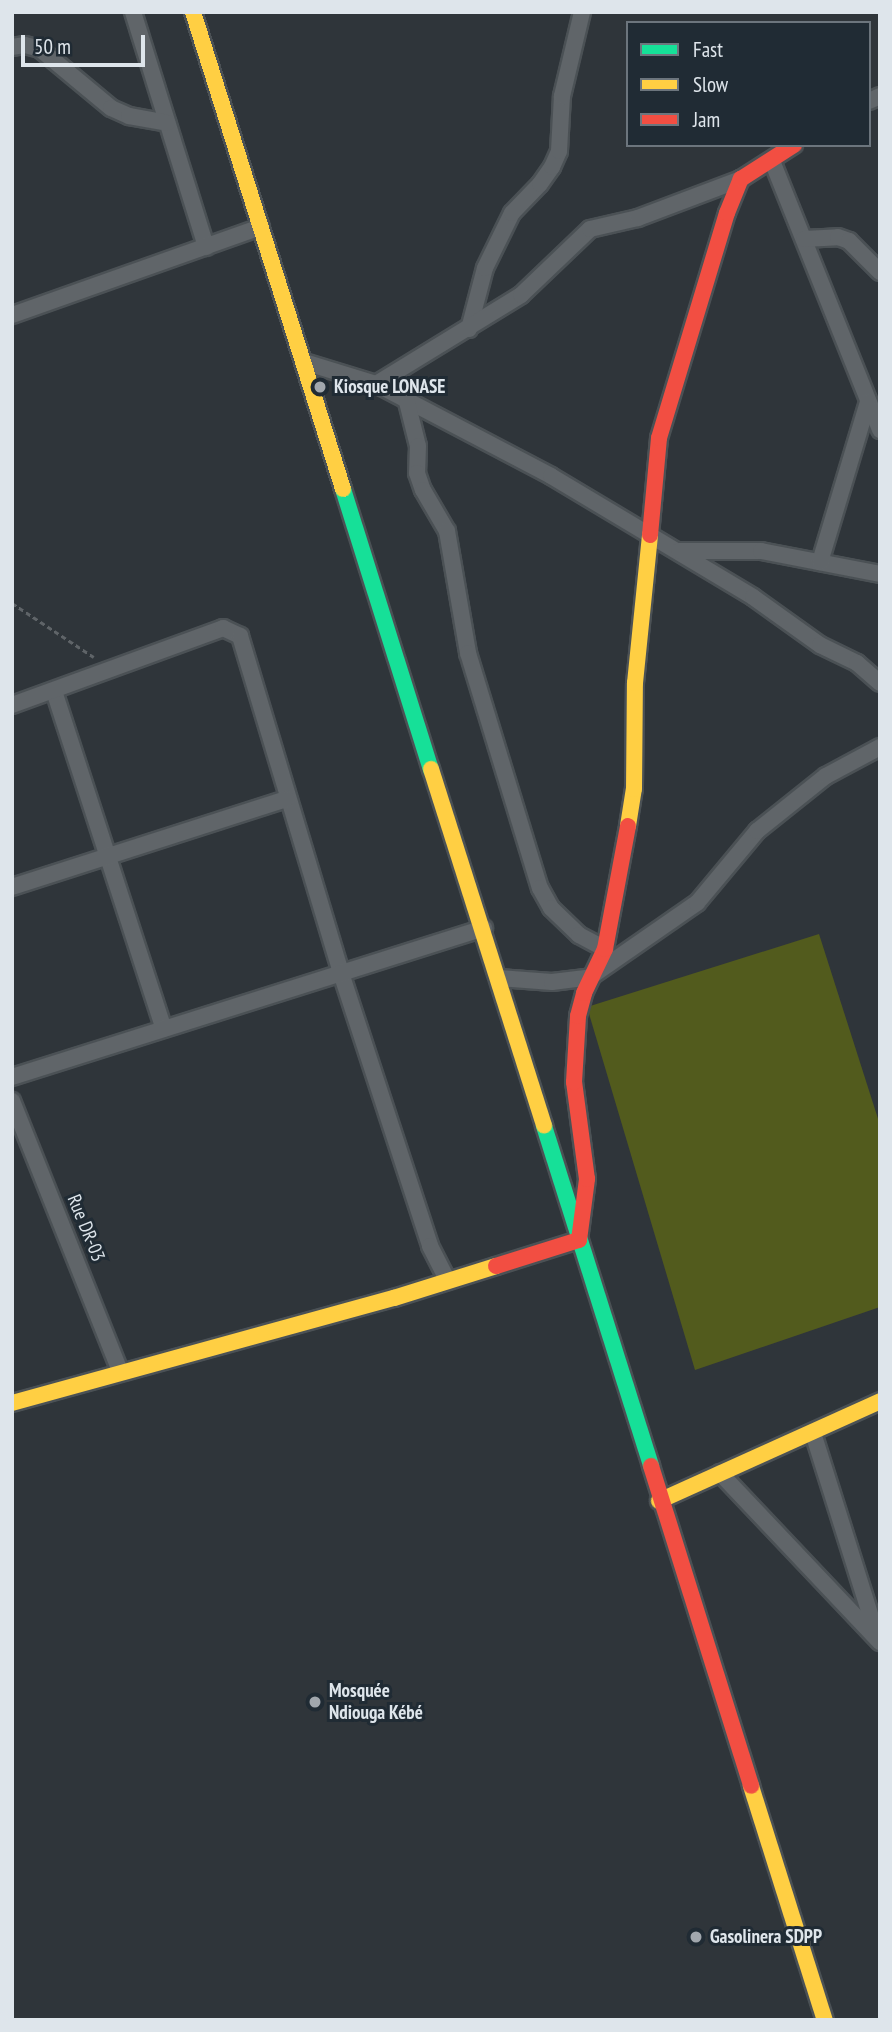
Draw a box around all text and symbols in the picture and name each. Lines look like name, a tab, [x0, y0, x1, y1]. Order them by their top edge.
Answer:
scale bar	[24, 21, 149, 65]
legend	[626, 21, 871, 147]
text: 50 m	[34, 33, 71, 60]
text: Fast	[693, 36, 723, 63]
text: Slow	[693, 71, 728, 98]
text: Jam	[693, 106, 720, 133]
place label: Kiosque LONASE	[334, 376, 445, 398]
marker: Kiosque LONASE	[312, 379, 328, 395]
street label: Rue DR-03	[62, 1191, 110, 1265]
place label: Mosquée Ndiouga Kébé	[329, 1680, 423, 1724]
marker: Mosquée Ndiouga Kébé	[307, 1694, 323, 1710]
place label: Gasolinera SDPP	[710, 1926, 822, 1948]
marker: Gasolinera SDPP	[688, 1929, 704, 1945]

